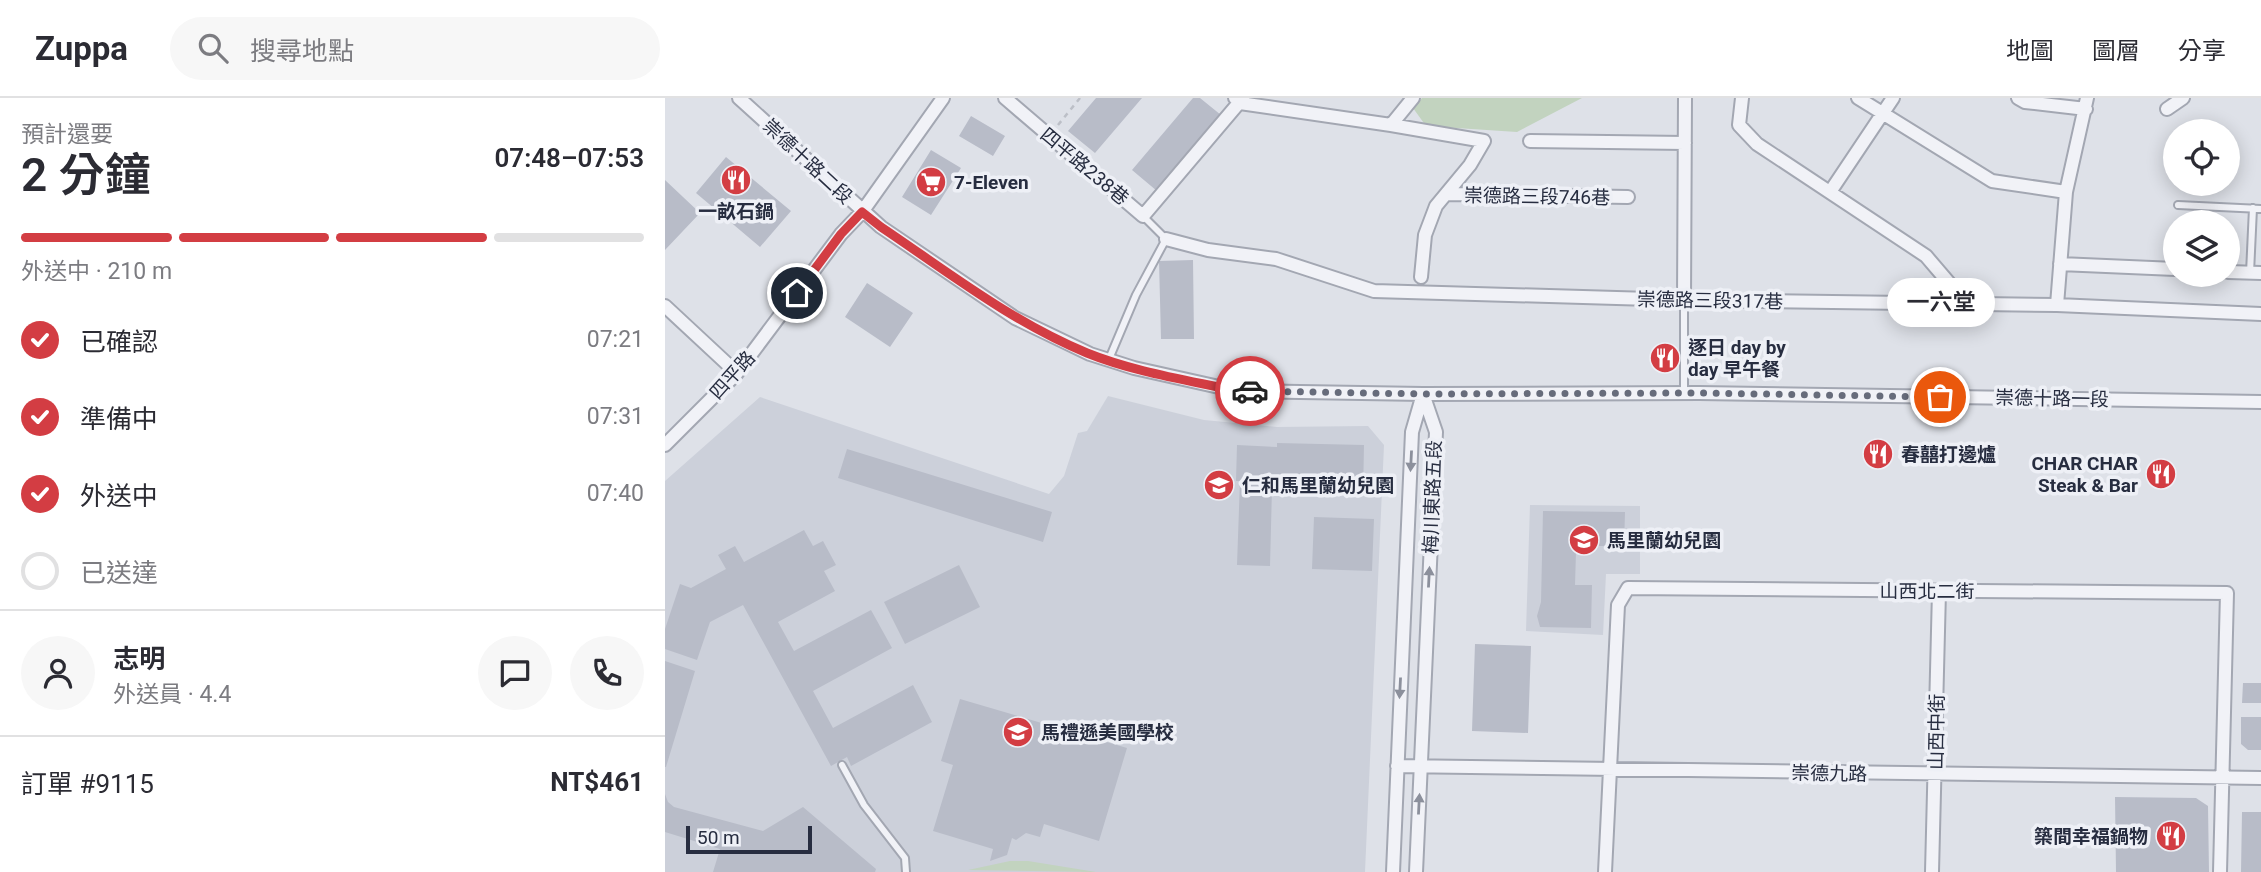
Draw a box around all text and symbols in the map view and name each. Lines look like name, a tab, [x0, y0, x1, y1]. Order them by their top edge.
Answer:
search box	[170, 17, 660, 80]
text: Zuppa	[35, 29, 128, 68]
icon: search	[194, 29, 232, 67]
text: 搜尋地點	[250, 36, 354, 66]
text: 地圖	[2006, 37, 2054, 65]
text: 圖層	[2092, 37, 2140, 65]
text: 分享	[2178, 37, 2226, 65]
street label: 崇德十路二段	[758, 114, 857, 209]
map controls	[2163, 119, 2240, 287]
button: locate	[2163, 119, 2240, 196]
text: 預計還要	[21, 121, 113, 148]
street label: 四平路238巷	[1036, 123, 1133, 210]
text: 07:48–07:53	[494, 143, 644, 173]
text: 2 分鐘	[21, 148, 151, 202]
restaurant icon: 一畝石鍋	[719, 163, 753, 197]
supermarket icon: 7-Eleven	[914, 165, 948, 199]
place label: 7-Eleven	[954, 171, 1029, 194]
street label: 崇德路三段746巷	[1464, 184, 1610, 209]
place label: 一畝石鍋	[698, 200, 774, 223]
button: layers	[2163, 210, 2240, 287]
text: 外送中 · 210 m	[21, 258, 172, 285]
pin	[767, 263, 827, 323]
icon: home	[778, 274, 816, 312]
callout: 一六堂	[1886, 278, 1994, 327]
street label: 崇德路三段317巷	[1637, 288, 1783, 313]
text: 一六堂	[1907, 289, 1976, 316]
icon: check	[21, 321, 59, 359]
text: 07:21	[587, 326, 644, 353]
text: 已確認	[80, 327, 158, 357]
place label: 逐日 day by day 早午餐	[1688, 336, 1786, 381]
restaurant icon: 逐日 day by day 早午餐	[1648, 341, 1682, 375]
street label: 四平路	[705, 346, 760, 404]
courier	[1215, 356, 1285, 426]
pin	[1910, 367, 1970, 427]
icon: car	[1231, 372, 1269, 410]
icon: bag	[1921, 378, 1959, 416]
street label: 崇德十路一段	[1995, 386, 2109, 411]
icon: check	[21, 398, 59, 436]
text: 07:31	[587, 403, 644, 430]
text: 準備中	[80, 404, 158, 434]
restaurant icon: 春囍打邊爐	[1861, 437, 1895, 471]
street label: 梅川東路五段	[1419, 440, 1446, 554]
place label: 春囍打邊爐	[1901, 443, 1996, 466]
one-way arrow	[1405, 450, 1416, 472]
place label: CHAR CHAR Steak & Bar	[2031, 452, 2138, 497]
restaurant icon: CHAR CHAR Steak & Bar	[2144, 457, 2178, 491]
school or university icon: 仁和馬里蘭幼兒園	[1202, 468, 1236, 502]
place label: 仁和馬里蘭幼兒園	[1242, 474, 1394, 497]
icon: check	[21, 475, 59, 513]
text: 07:40	[587, 480, 644, 507]
text: 外送中	[80, 481, 158, 511]
school or university icon: 馬里蘭幼兒園	[1567, 523, 1601, 557]
place label: 馬里蘭幼兒園	[1607, 529, 1721, 552]
text: 已送達	[80, 558, 158, 588]
one-way arrow	[1424, 565, 1435, 587]
street label: 山西北二街	[1879, 580, 1975, 603]
button: person	[21, 636, 95, 710]
button: chat	[478, 636, 552, 710]
button: phone	[570, 636, 644, 710]
text: 志明	[113, 644, 165, 674]
one-way arrow	[1394, 677, 1405, 699]
text: 外送員 · 4.4	[113, 681, 231, 708]
street label: 山西中街	[1924, 694, 1949, 770]
school or university icon: 馬禮遜美國學校	[1001, 715, 1035, 749]
place label: 馬禮遜美國學校	[1041, 721, 1174, 744]
street label: 崇德九路	[1791, 761, 1867, 786]
text: NT$461	[550, 767, 644, 797]
text: 訂單 #9115	[21, 769, 154, 799]
one-way arrow	[1414, 793, 1425, 815]
restaurant icon: 築間幸福鍋物	[2154, 819, 2188, 853]
scale bar	[686, 823, 812, 855]
place label: 築間幸福鍋物	[2034, 825, 2148, 848]
text: 50 m	[697, 826, 740, 849]

